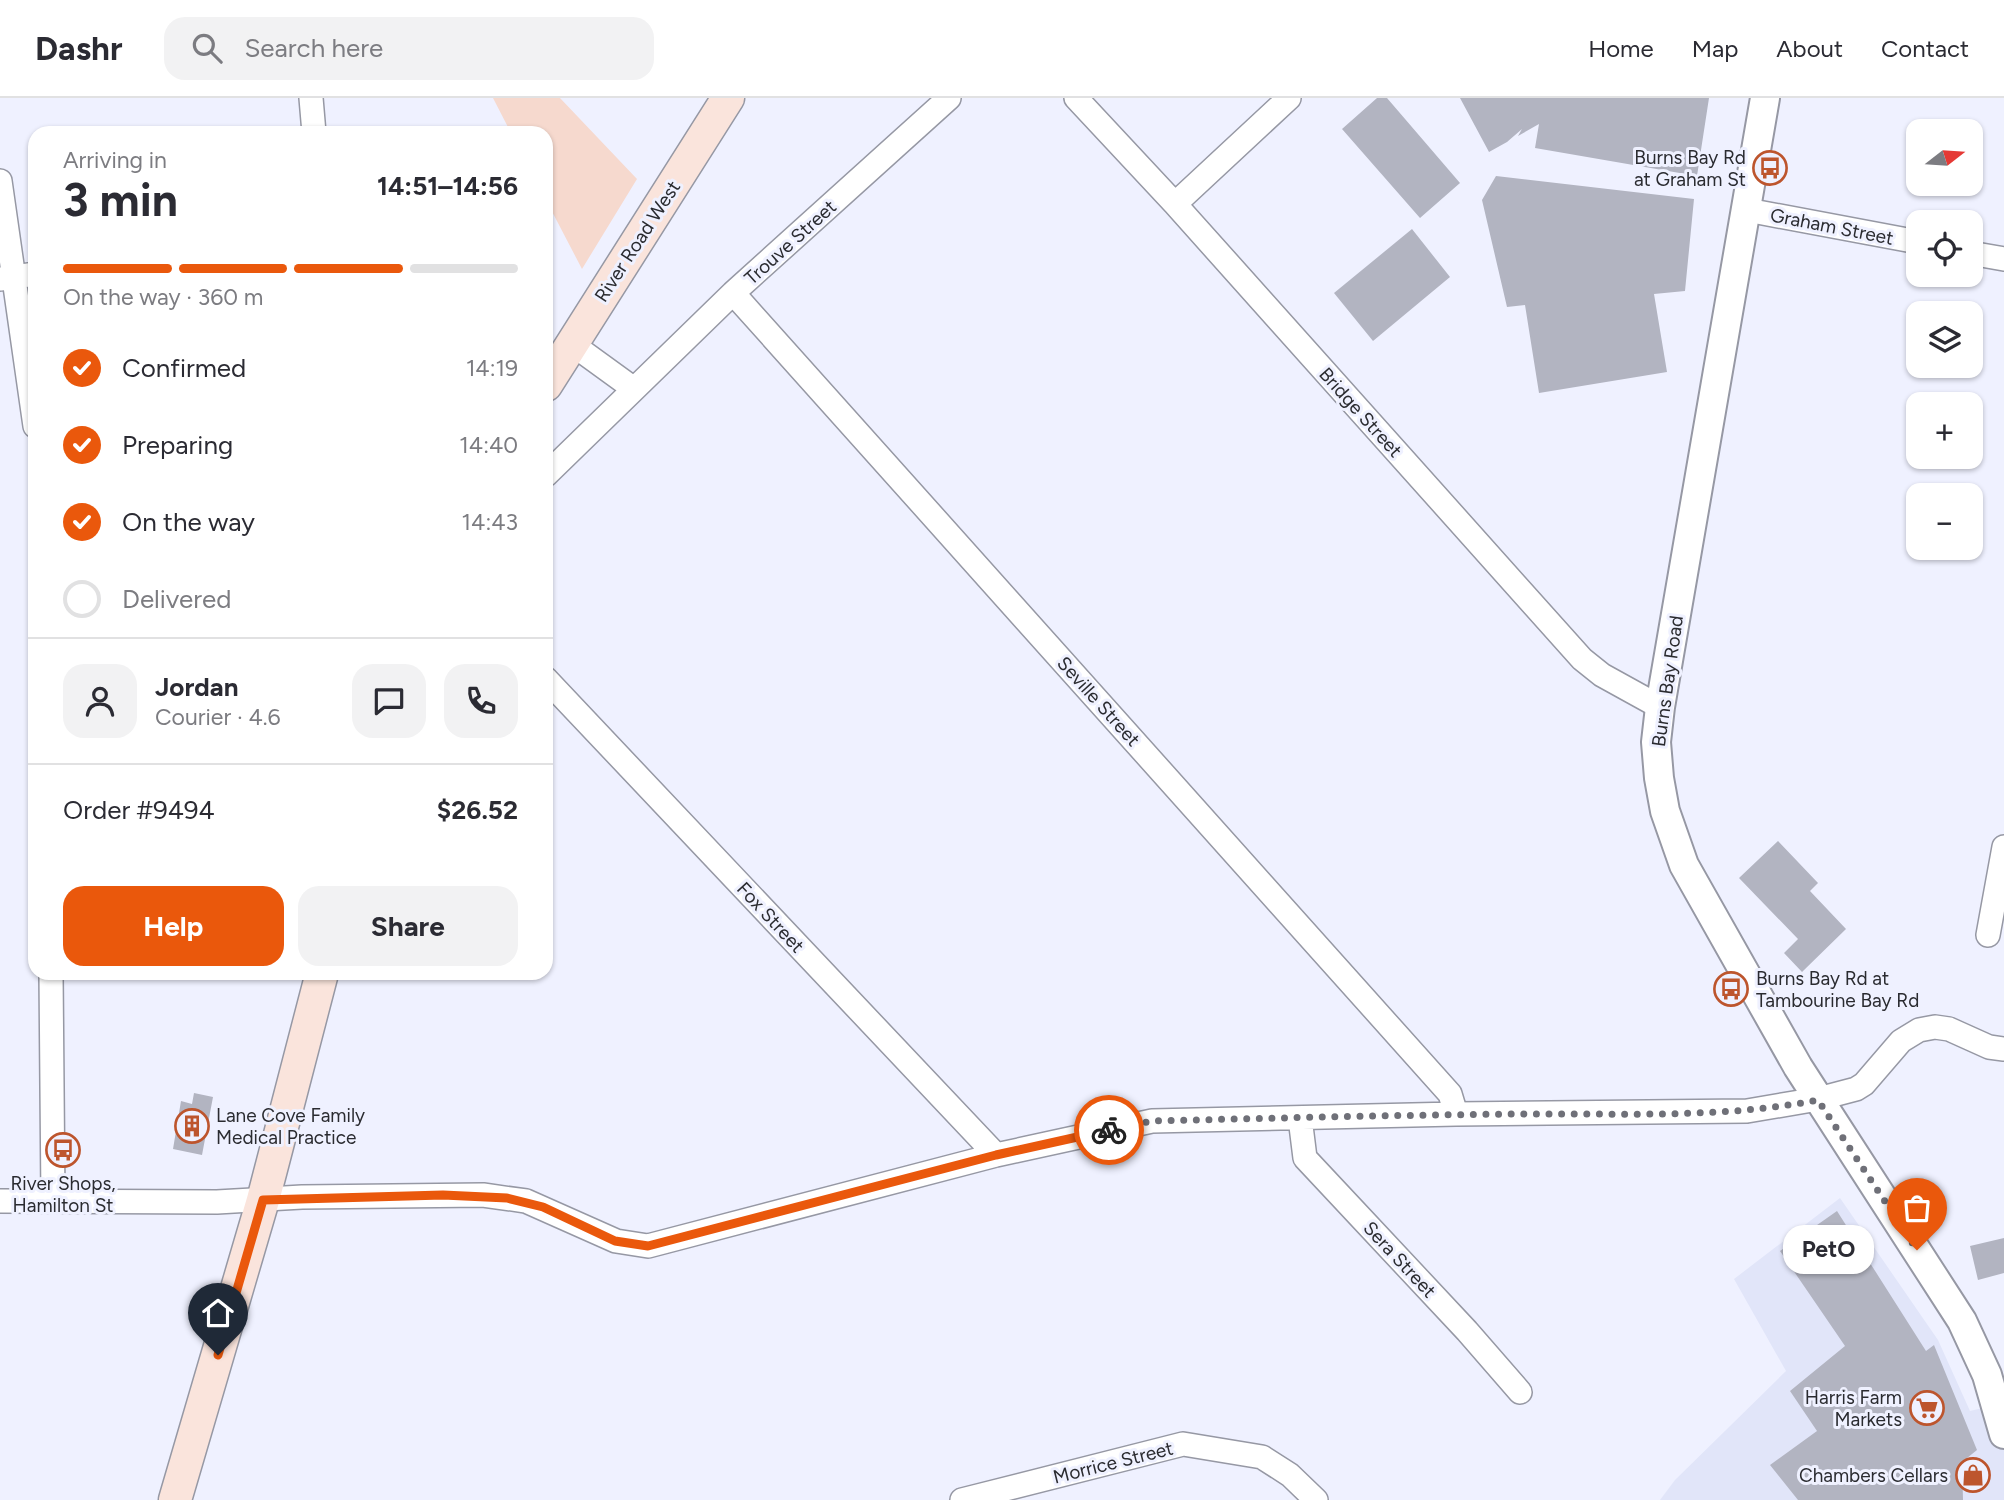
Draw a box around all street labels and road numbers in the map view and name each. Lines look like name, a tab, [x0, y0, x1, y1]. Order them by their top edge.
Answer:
street label: River Road West	[590, 176, 685, 306]
street label: Trouve Street	[740, 195, 841, 290]
street label: Graham Street	[1768, 203, 1895, 250]
street label: Bridge Street	[1314, 363, 1407, 462]
street label: Burns Bay Road	[1647, 614, 1688, 748]
street label: Seville Street	[1052, 652, 1145, 751]
street label: Fox Street	[732, 877, 809, 957]
street label: Sera Street	[1358, 1216, 1441, 1302]
street label: Morrice Street	[1051, 1436, 1176, 1489]

